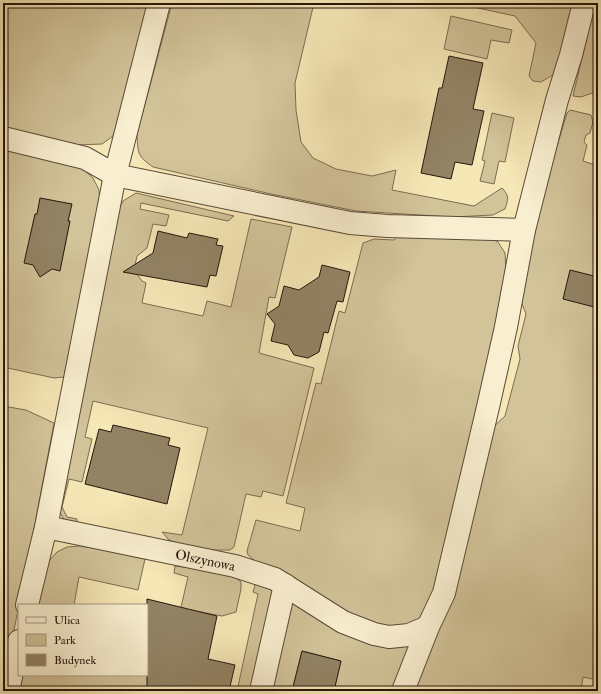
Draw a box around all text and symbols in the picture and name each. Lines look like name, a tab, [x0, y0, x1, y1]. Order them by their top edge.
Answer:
street label: Olszynowa	[174, 546, 237, 575]
legend	[18, 604, 148, 676]
text: Ulica	[54, 613, 81, 628]
text: Park	[54, 633, 76, 648]
text: Budynek	[54, 653, 96, 668]

